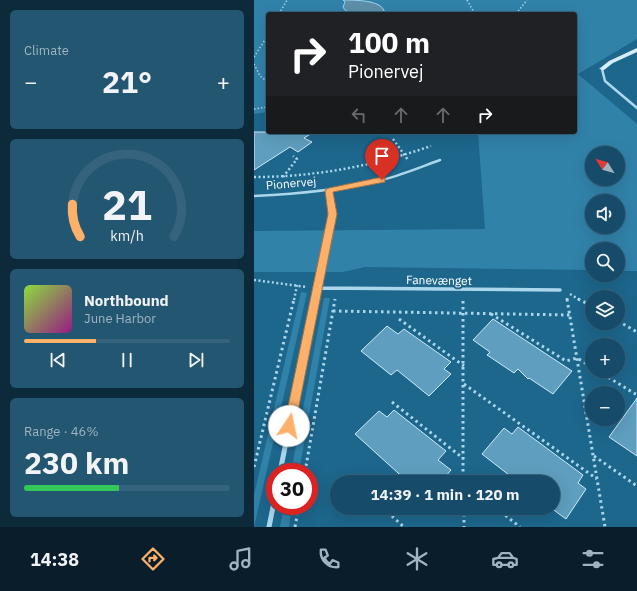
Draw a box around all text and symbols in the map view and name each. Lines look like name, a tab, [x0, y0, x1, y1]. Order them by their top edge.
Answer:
text: 100 m	[348, 24, 430, 61]
icon: right	[282, 28, 334, 80]
text: Climate	[24, 42, 69, 59]
text: Pionervej	[348, 60, 423, 83]
text: 21°	[102, 62, 152, 101]
text: −	[24, 67, 37, 96]
text: +	[217, 67, 230, 96]
icon: left	[348, 104, 370, 126]
icon: ahead	[390, 104, 412, 126]
icon: ahead	[432, 104, 454, 126]
icon: right	[474, 104, 496, 126]
pin	[365, 139, 399, 180]
icon: arrive	[371, 145, 393, 167]
north arrow	[585, 146, 625, 186]
map controls	[585, 146, 625, 426]
street label: Pionervej	[265, 173, 317, 193]
text: 21	[102, 177, 152, 231]
button: sound	[585, 194, 625, 234]
text: km/h	[110, 225, 144, 244]
button: search	[585, 242, 625, 282]
street label: Fanevænget	[406, 272, 472, 288]
button: layers	[585, 290, 625, 330]
text: Northbound	[84, 291, 169, 310]
text: June Harbor	[84, 310, 156, 327]
button: +	[585, 338, 625, 378]
icon: previous	[47, 349, 69, 371]
icon: pause	[116, 349, 138, 371]
icon: next	[185, 349, 207, 371]
button: −	[585, 386, 625, 426]
position arrow	[268, 405, 310, 447]
text: Range · 46%	[24, 423, 98, 440]
text: 230 km	[24, 443, 129, 482]
speed limit sign: 30	[266, 463, 318, 515]
text: 14:39 · 1 min · 120 m	[371, 485, 519, 504]
icon: directions	[139, 545, 167, 573]
icon: music	[227, 545, 255, 573]
icon: phone	[315, 545, 343, 573]
icon: climate	[403, 545, 431, 573]
icon: car	[491, 545, 519, 573]
icon: filters	[579, 545, 607, 573]
text: 14:38	[30, 548, 79, 571]

